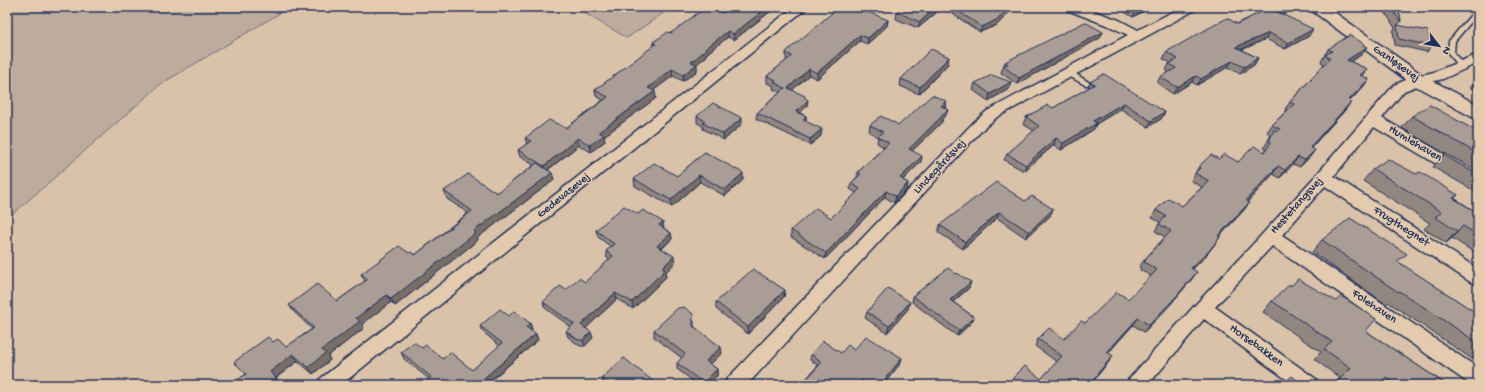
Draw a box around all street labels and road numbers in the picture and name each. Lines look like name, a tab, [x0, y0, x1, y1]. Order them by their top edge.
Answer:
street label: Ganløsevej	[1370, 43, 1422, 85]
street label: Humlehaven	[1386, 123, 1445, 166]
street label: Lindegårdsvej	[911, 137, 969, 197]
street label: Gedevasevej	[535, 170, 593, 222]
street label: Hestetangsvej	[1268, 175, 1326, 237]
street label: Frugthegnet	[1370, 203, 1433, 251]
street label: Folehaven	[1348, 286, 1400, 327]
street label: Horsebakken	[1226, 322, 1286, 371]

